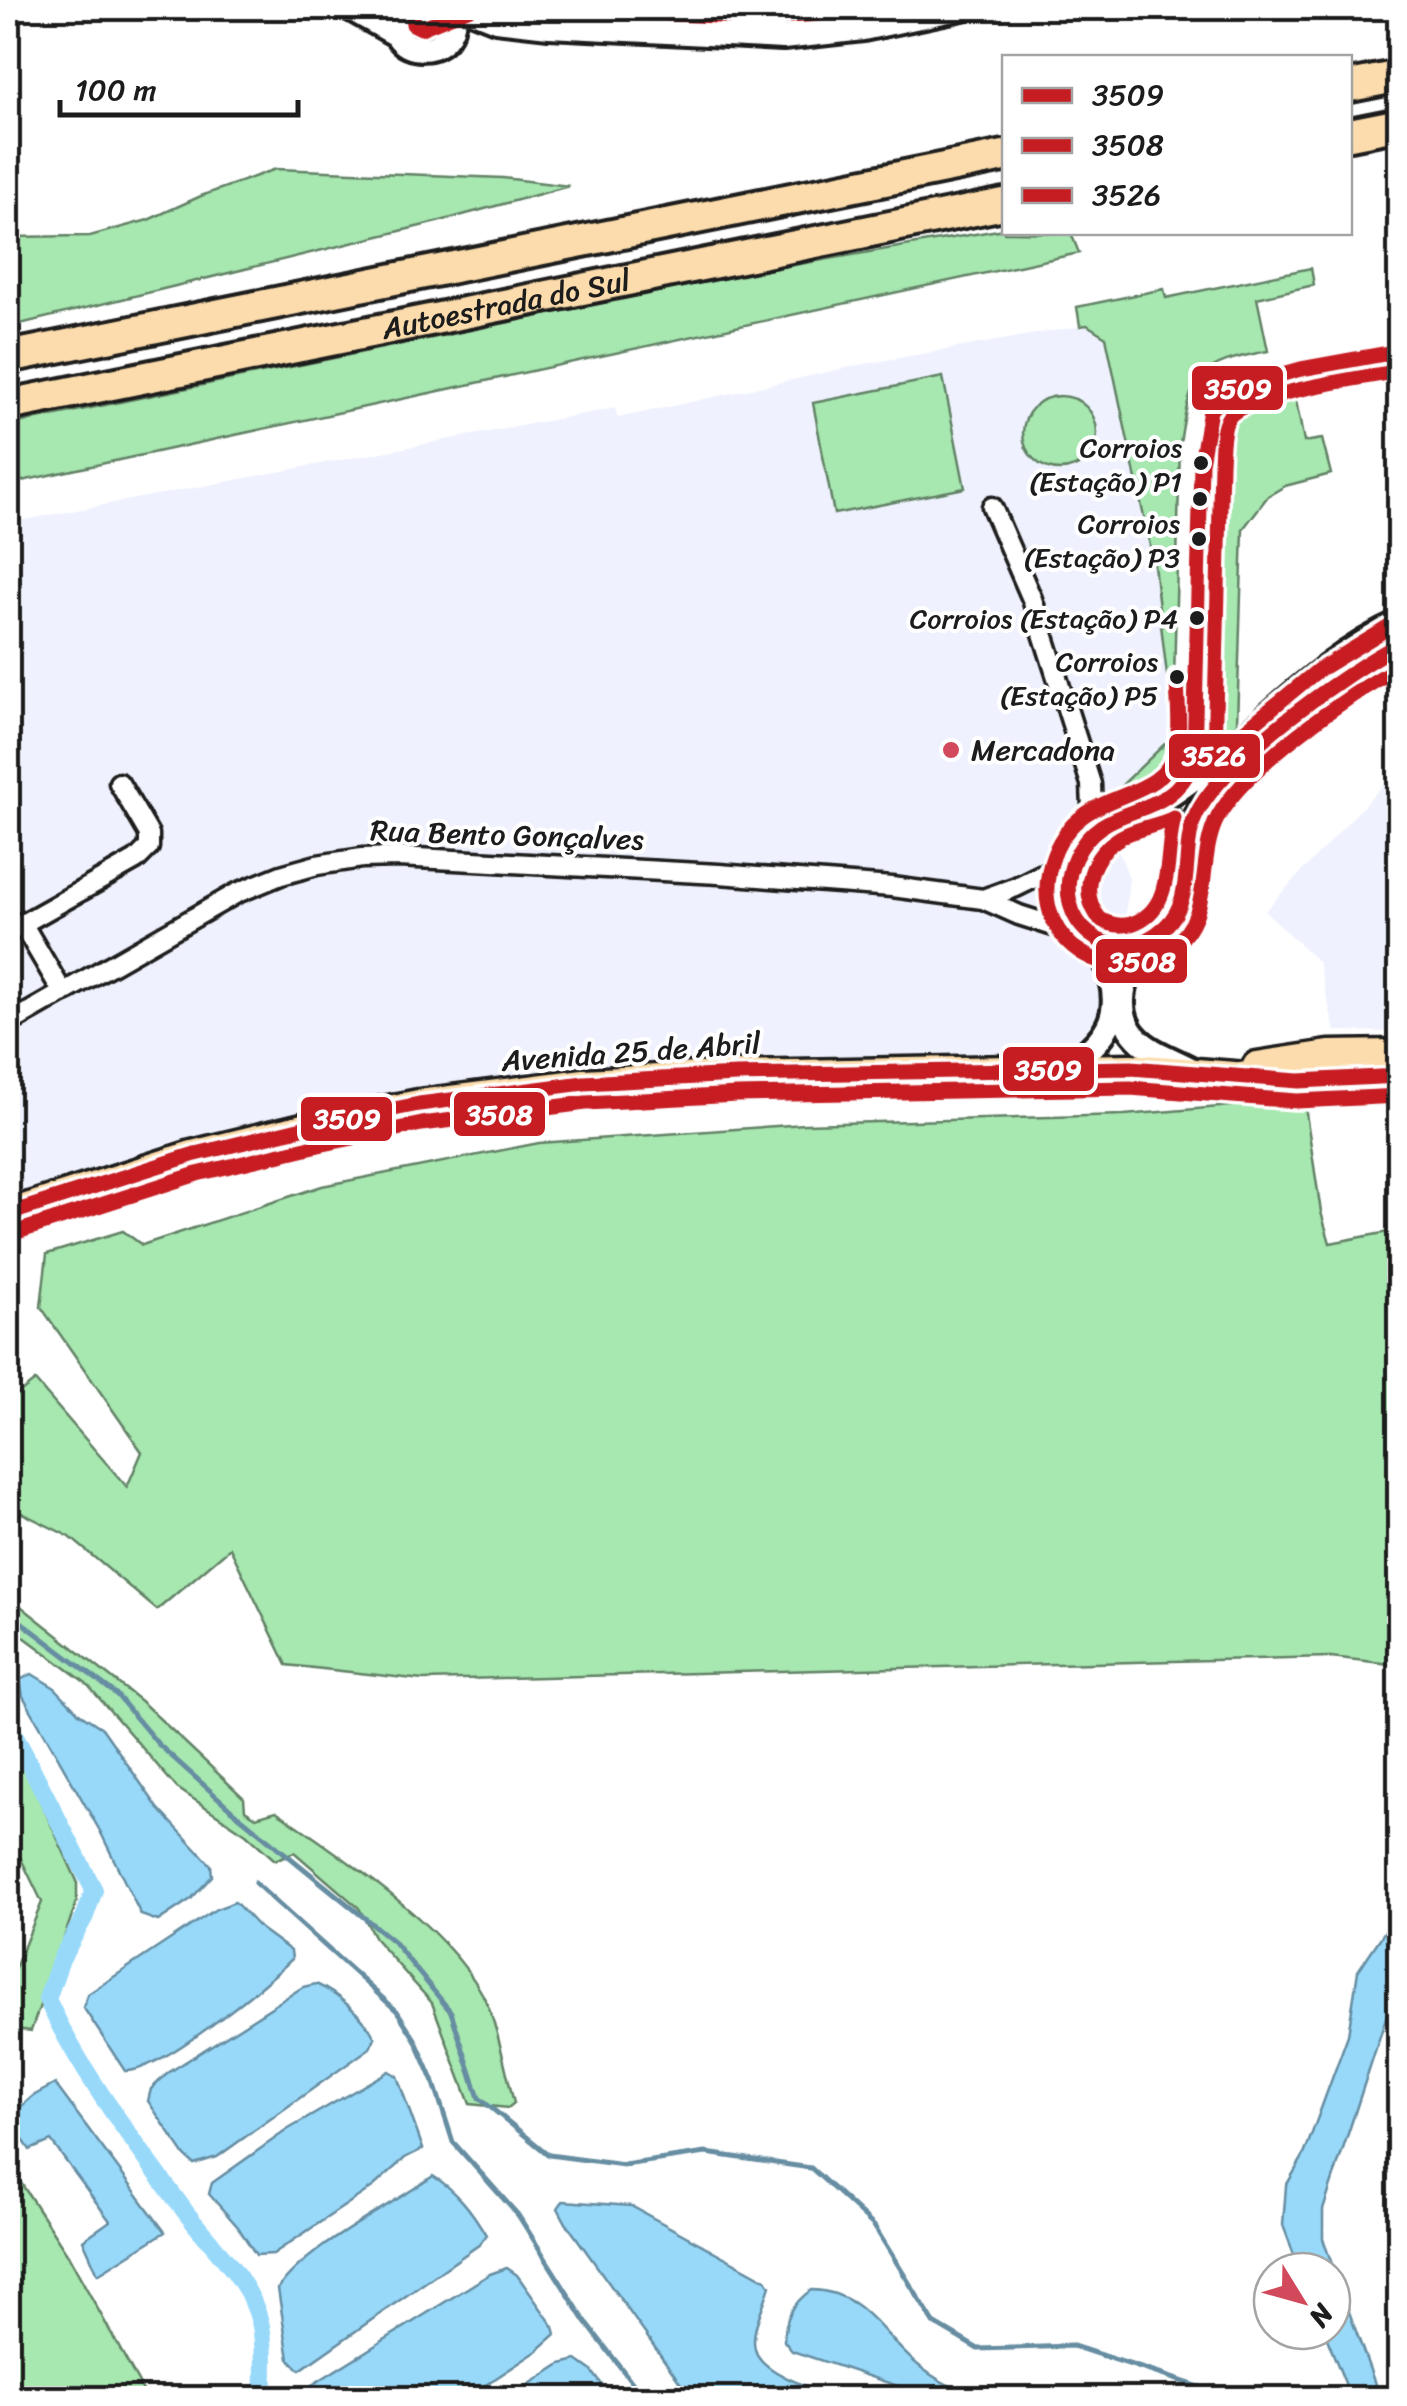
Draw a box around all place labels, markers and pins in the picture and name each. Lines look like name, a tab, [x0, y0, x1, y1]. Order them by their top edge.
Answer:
place label: Corroios (Estação) P1	[1029, 423, 1183, 506]
marker: Corroios (Estação) P1	[1191, 453, 1211, 473]
unlabelled marker	[1190, 489, 1210, 509]
place label: Corroios (Estação) P3	[1024, 499, 1181, 582]
marker: Corroios (Estação) P3	[1189, 529, 1209, 549]
place label: Corroios (Estação) P4	[910, 594, 1178, 643]
marker: Corroios (Estação) P4	[1187, 608, 1207, 628]
place label: Corroios (Estação) P5	[1000, 637, 1159, 720]
marker: Corroios (Estação) P5	[1167, 667, 1187, 687]
place label: Mercadona	[971, 723, 1115, 777]
marker: Mercadona	[940, 739, 962, 761]

